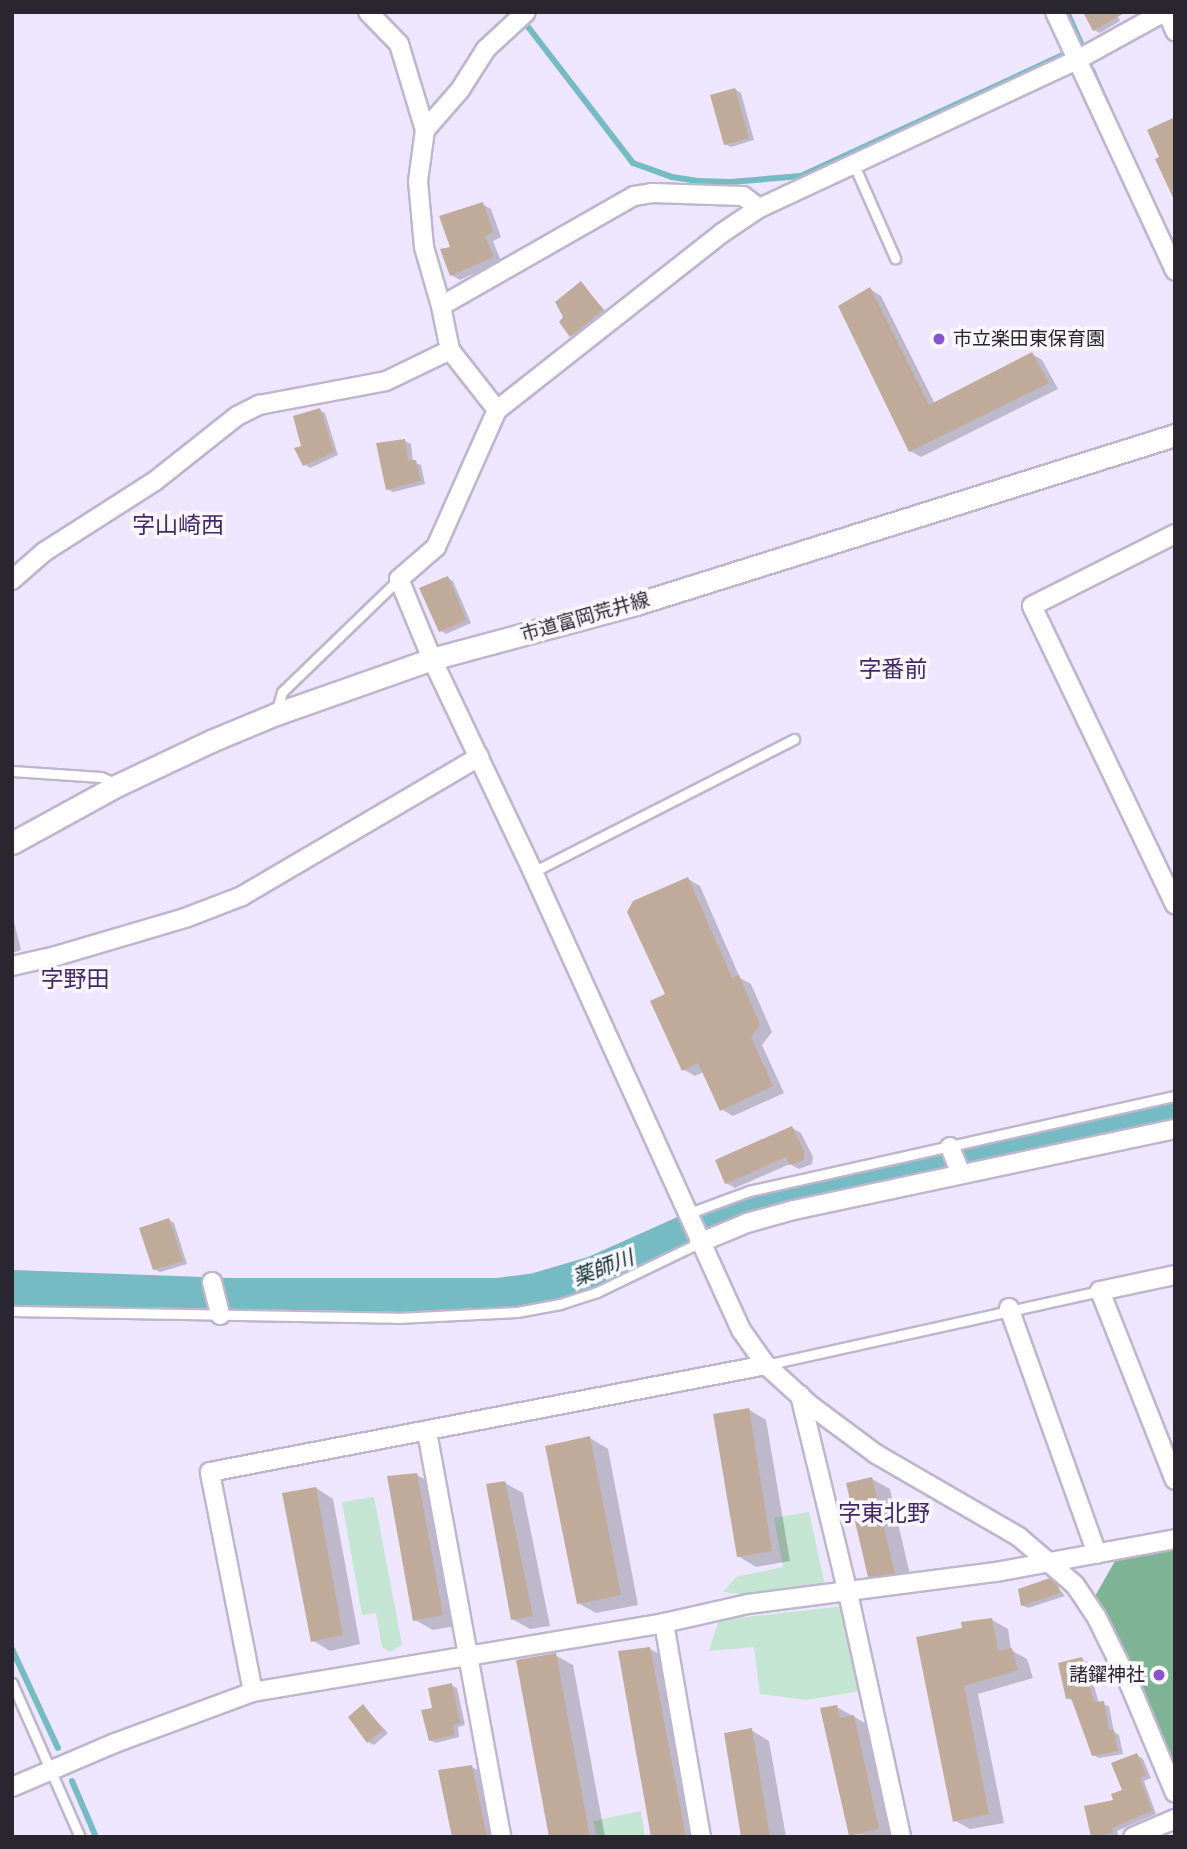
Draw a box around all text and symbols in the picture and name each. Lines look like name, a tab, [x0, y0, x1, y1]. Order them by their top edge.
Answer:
place label: 市立楽田東保育園	[953, 328, 1105, 350]
marker: 市立楽田東保育園	[931, 331, 947, 347]
district label: 字山崎西	[132, 511, 224, 539]
street label: 市道富岡荒井線	[518, 588, 652, 646]
district label: 字番前	[859, 655, 927, 683]
district label: 字野田	[41, 965, 109, 993]
water label: 薬師川	[569, 1245, 637, 1291]
district label: 字東北野	[838, 1499, 930, 1527]
place label: 諸鑃神社	[1069, 1664, 1145, 1686]
marker: 諸鑃神社	[1151, 1667, 1167, 1683]

